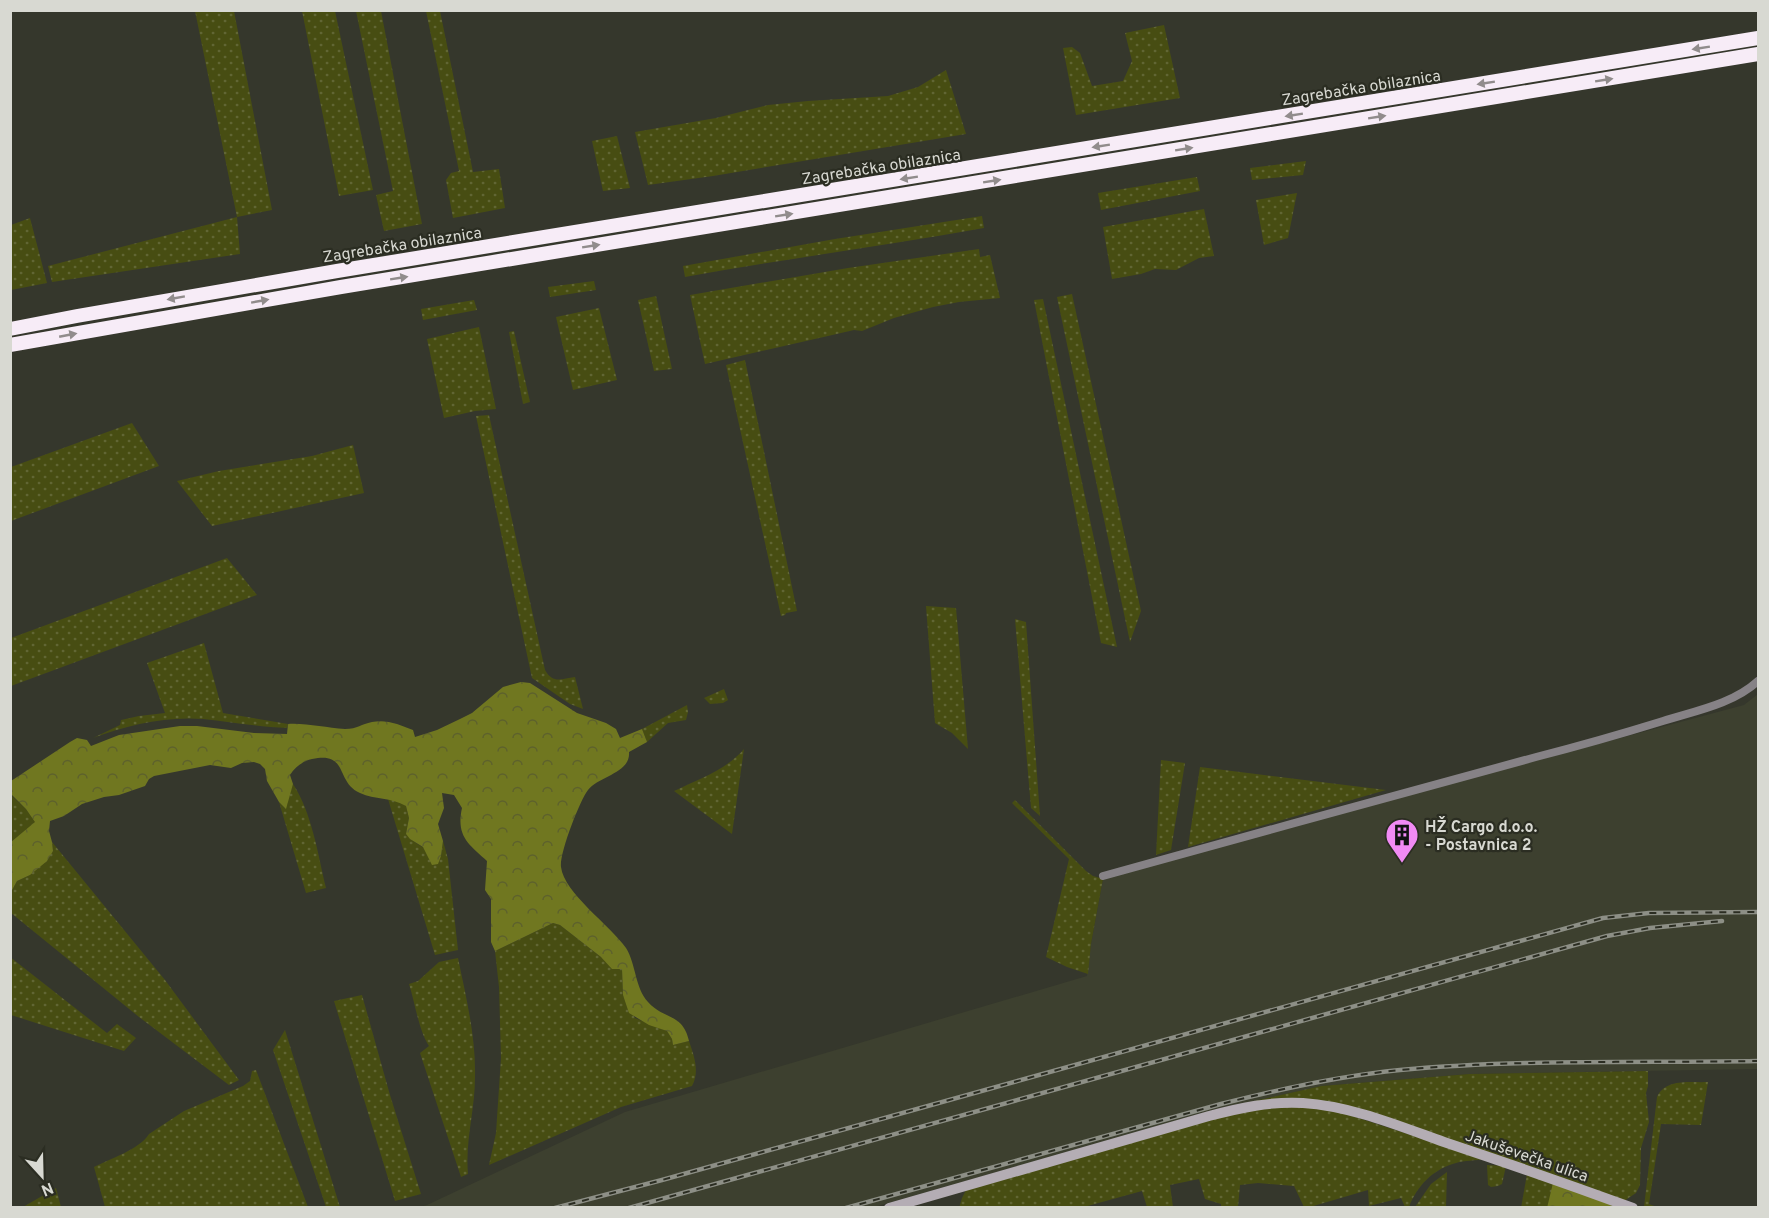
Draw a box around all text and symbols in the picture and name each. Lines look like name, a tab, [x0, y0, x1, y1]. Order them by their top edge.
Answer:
one-way arrow	[1691, 43, 1710, 52]
street label: Zagrebačka obilaznica	[1280, 67, 1442, 111]
one-way arrow	[1595, 75, 1614, 84]
one-way arrow	[1477, 79, 1496, 88]
one-way arrow	[1284, 110, 1303, 119]
one-way arrow	[1367, 112, 1386, 121]
one-way arrow	[1092, 142, 1111, 151]
one-way arrow	[1175, 144, 1194, 153]
street label: Zagrebačka obilaznica	[800, 146, 962, 190]
one-way arrow	[899, 174, 918, 183]
one-way arrow	[982, 176, 1001, 185]
one-way arrow	[774, 210, 793, 219]
street label: Zagrebačka obilaznica	[321, 224, 483, 268]
one-way arrow	[582, 241, 601, 250]
one-way arrow	[389, 273, 408, 282]
one-way arrow	[166, 294, 185, 303]
one-way arrow	[251, 296, 270, 305]
one-way arrow	[59, 330, 78, 339]
place label: HŽ Cargo d.o.o. - Postavnica 2	[1425, 816, 1537, 856]
building icon: HŽ Cargo d.o.o. - Postavnica 2	[1384, 817, 1420, 864]
street label: Jakuševečka ulica	[1462, 1126, 1591, 1187]
north arrow	[12, 1146, 72, 1206]
text: N	[38, 1177, 56, 1199]

